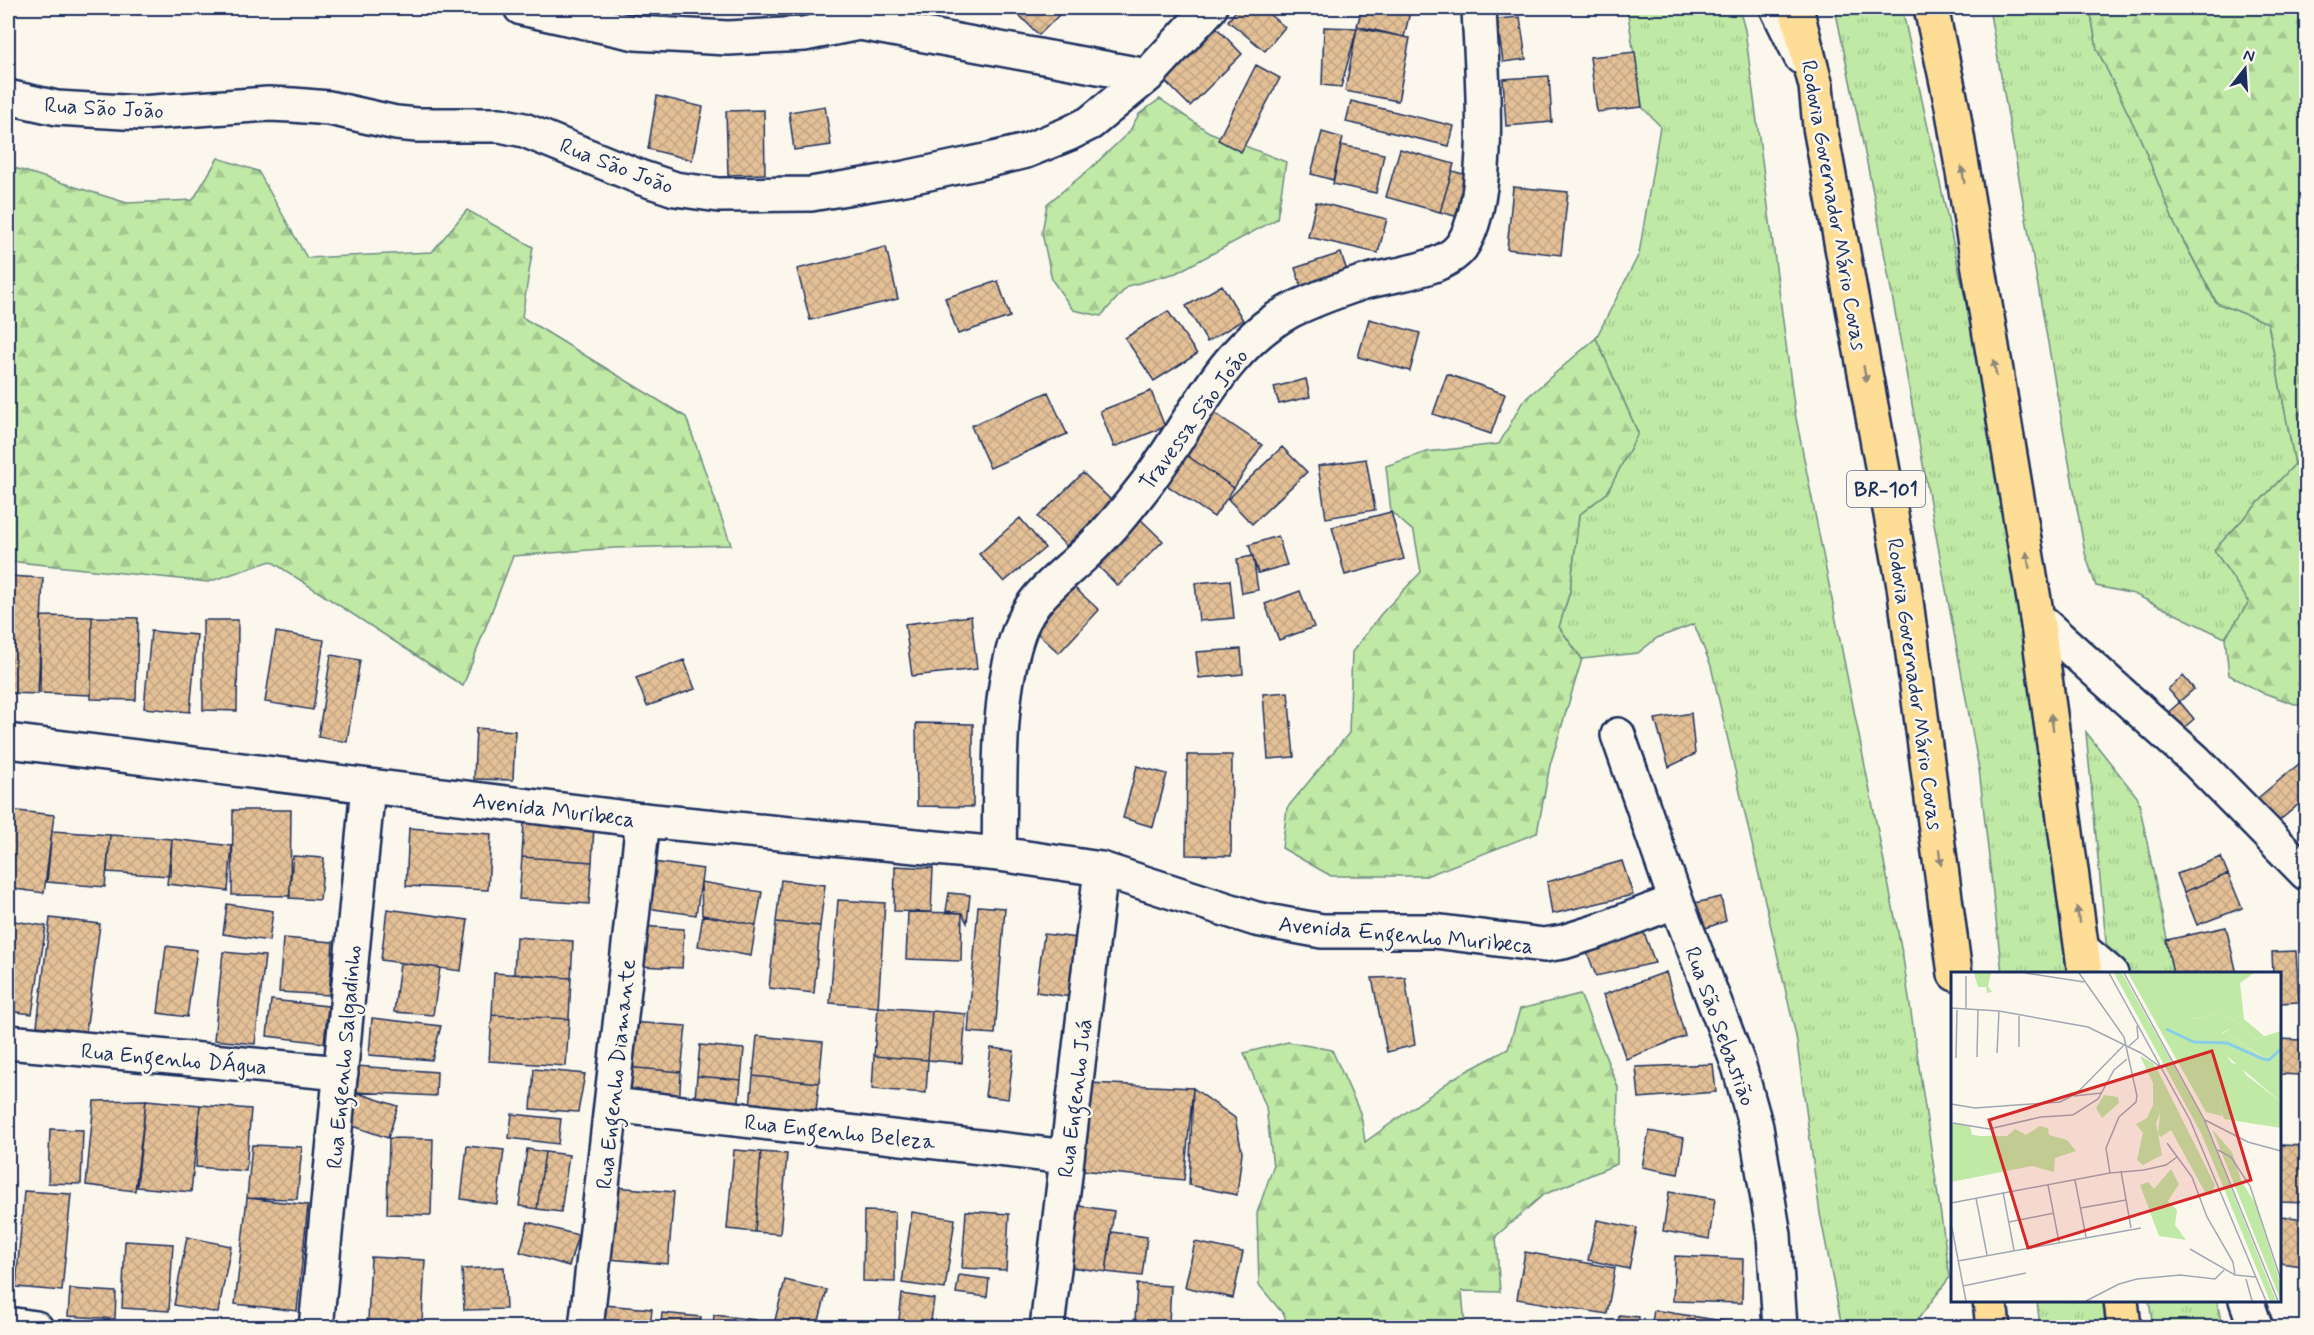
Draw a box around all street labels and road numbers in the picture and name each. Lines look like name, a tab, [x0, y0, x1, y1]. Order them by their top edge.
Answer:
street label: Rodovia Governador Mário Covas	[1794, 58, 1872, 353]
street label: Rua São João	[43, 92, 164, 126]
street label: Rua São João	[555, 132, 677, 201]
street label: Travessa São João	[1134, 344, 1255, 496]
road number: BR-101	[1847, 471, 1925, 507]
street label: Rodovia Governador Mário Covas	[1880, 537, 1948, 832]
street label: Avenida Muribeca	[471, 787, 636, 835]
street label: Avenida Engenho Muribeca	[1277, 911, 1534, 964]
street label: Rua São Sebastião	[1677, 943, 1761, 1110]
street label: Rua Engenho Salgadinho	[321, 944, 372, 1171]
street label: Rua Engenho Diamante	[591, 957, 646, 1191]
street label: Rua Engenho Juá	[1052, 1017, 1103, 1180]
street label: Rua Engenho DÁgua	[79, 1037, 268, 1085]
street label: Rua Engenho Beleza	[743, 1109, 937, 1160]

